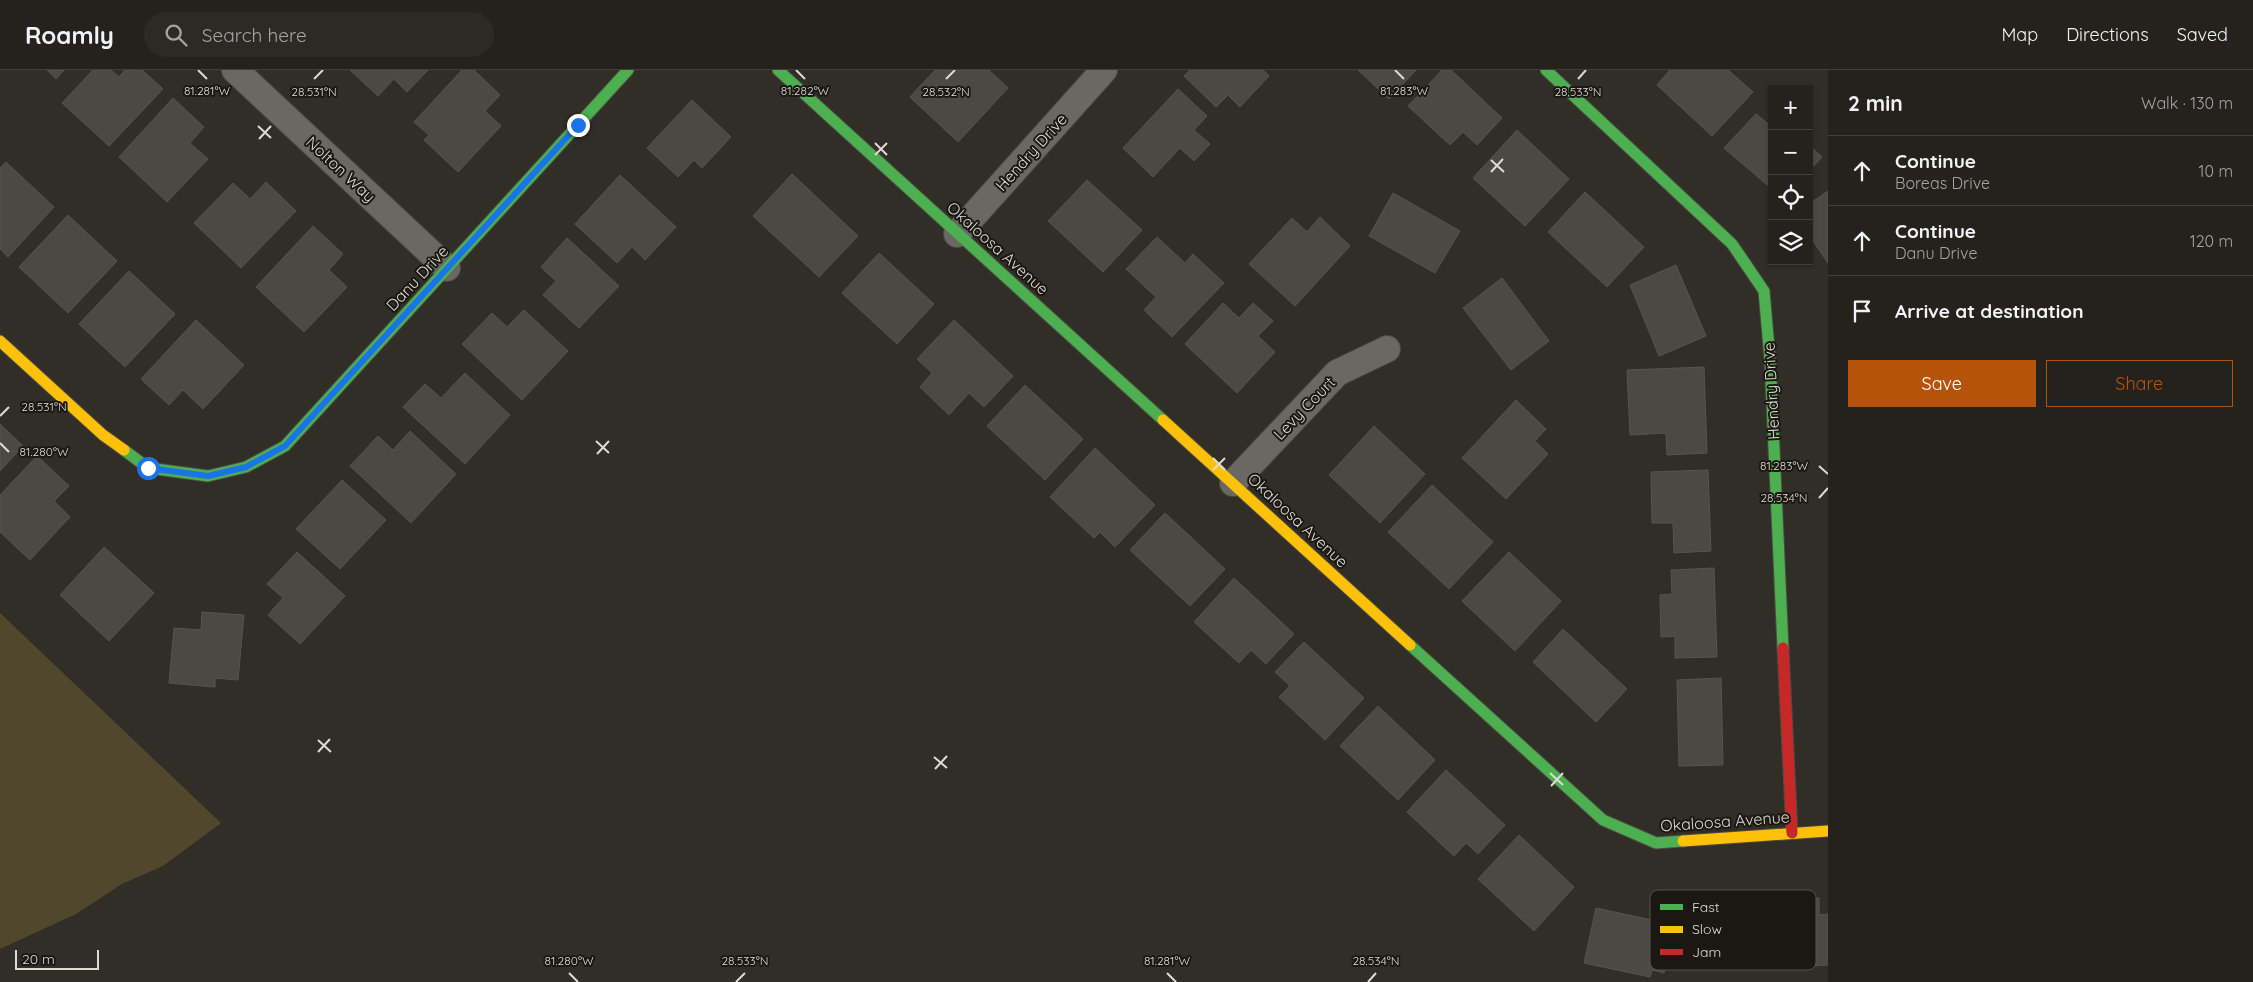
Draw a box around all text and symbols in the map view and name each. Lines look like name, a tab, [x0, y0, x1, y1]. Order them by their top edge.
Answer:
search box	[144, 12, 494, 57]
text: Roamly	[25, 20, 114, 50]
icon: search	[162, 21, 190, 49]
text: Search here	[202, 23, 307, 47]
text: Map	[2001, 23, 2038, 46]
text: Directions	[2066, 23, 2149, 46]
text: Saved	[2177, 23, 2228, 46]
text: 81.281°W	[184, 83, 231, 98]
text: 81.282°W	[781, 83, 830, 98]
text: 81.283°W	[1380, 83, 1428, 98]
text: 28.531°N	[291, 84, 337, 99]
text: 28.532°N	[922, 84, 970, 99]
text: 28.533°N	[1554, 84, 1602, 99]
map controls	[1768, 85, 1813, 265]
button: +	[1768, 85, 1813, 130]
text: 2 min	[1848, 90, 1903, 116]
text: Walk · 130 m	[2141, 93, 2233, 113]
street label: Hendry Drive	[991, 109, 1071, 195]
route end	[567, 114, 590, 137]
button: −	[1768, 130, 1813, 175]
street label: Nolton Way	[302, 132, 380, 206]
text: Continue	[1895, 149, 1976, 173]
icon: ahead	[1848, 157, 1876, 185]
text: 10 m	[2199, 161, 2233, 181]
text: Boreas Drive	[1895, 173, 1990, 193]
button: locate	[1768, 175, 1813, 220]
street label: Okaloosa Avenue	[943, 197, 1053, 299]
text: Continue	[1895, 219, 1976, 243]
button: layers	[1768, 220, 1813, 265]
icon: ahead	[1848, 227, 1876, 255]
text: 120 m	[2190, 231, 2233, 251]
street label: Danu Drive	[382, 241, 452, 315]
text: Danu Drive	[1895, 243, 1977, 263]
icon: arrive	[1848, 297, 1876, 325]
text: Arrive at destination	[1895, 299, 2084, 323]
street label: Hendry Drive	[1758, 342, 1784, 440]
button: Save	[1848, 360, 2036, 407]
button: Share	[2046, 360, 2233, 407]
street label: Levy Court	[1269, 372, 1339, 444]
text: 28.531°N	[21, 399, 67, 414]
text: 81.280°W	[20, 444, 69, 459]
route start	[137, 457, 160, 480]
text: 81.283°W	[1760, 458, 1808, 473]
street label: Okaloosa Avenue	[1244, 468, 1352, 572]
text: 28.534°N	[1760, 490, 1808, 505]
street label: Okaloosa Avenue	[1660, 806, 1790, 836]
legend	[1650, 890, 1816, 970]
text: Fast	[1692, 898, 1720, 916]
text: Slow	[1692, 920, 1722, 938]
text: Jam	[1692, 943, 1721, 961]
scale bar	[15, 947, 99, 970]
text: 20 m	[22, 950, 55, 968]
text: 81.280°W	[545, 953, 594, 968]
text: 28.533°N	[721, 953, 769, 968]
text: 81.281°W	[1144, 953, 1191, 968]
text: 28.534°N	[1352, 953, 1400, 968]

